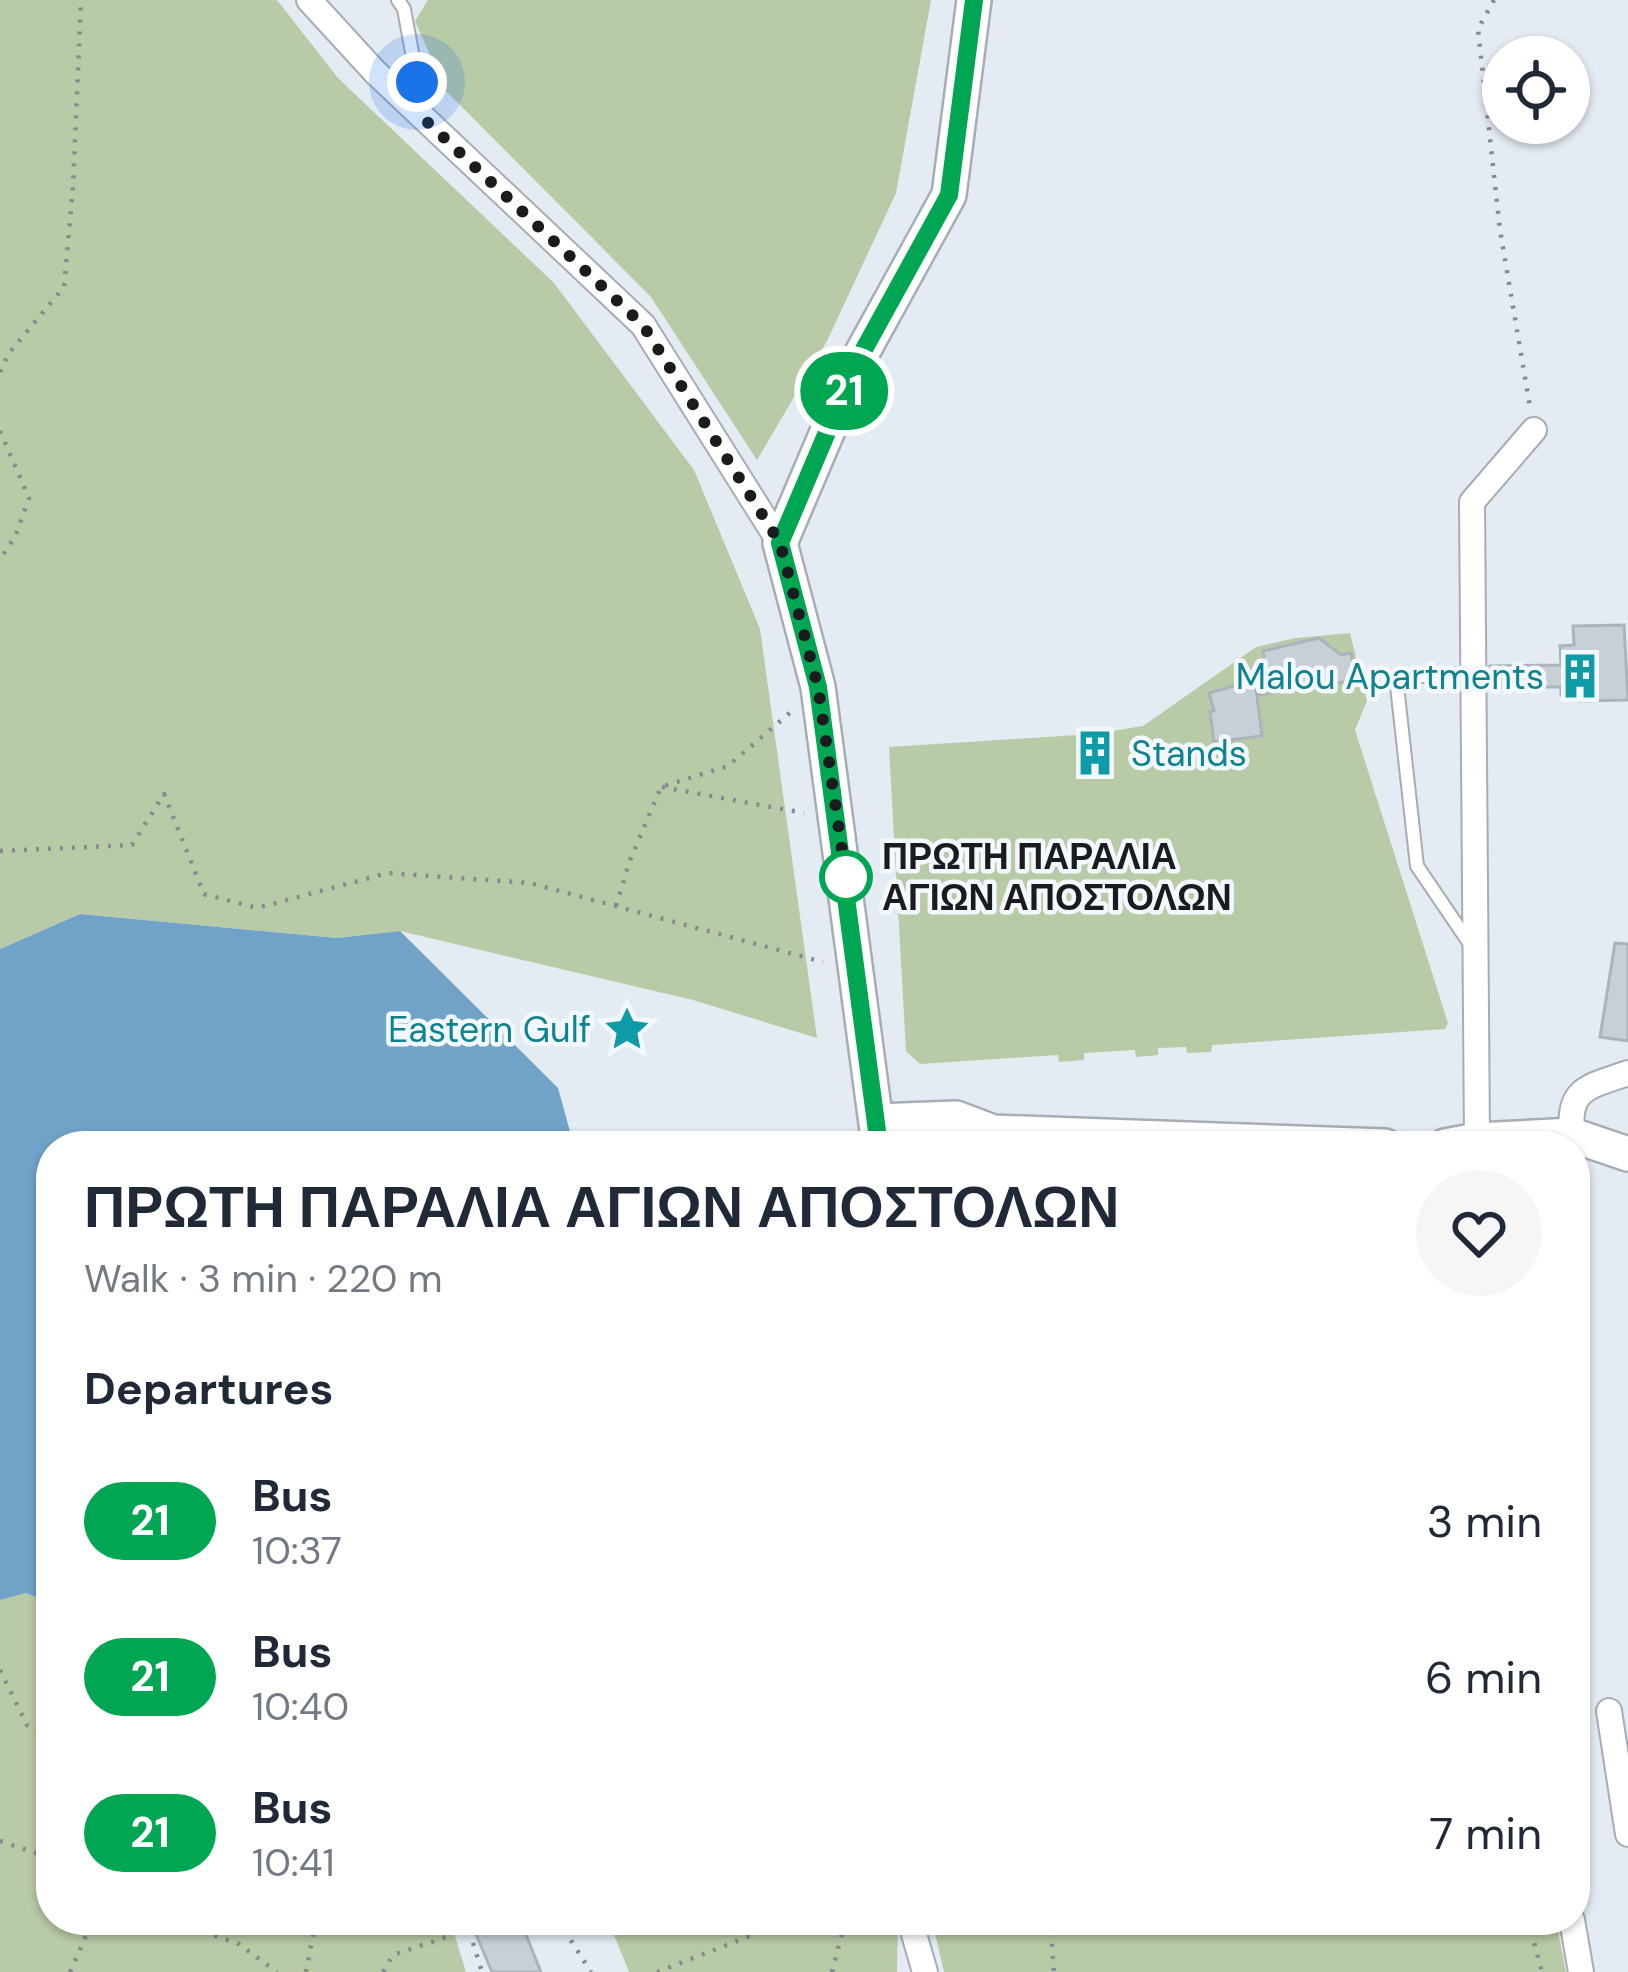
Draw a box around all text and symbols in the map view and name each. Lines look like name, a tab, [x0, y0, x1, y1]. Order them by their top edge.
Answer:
map controls	[1482, 36, 1590, 144]
button: locate	[1482, 36, 1590, 144]
your location	[387, 52, 447, 112]
line badge: 21	[790, 352, 898, 430]
text: 21	[824, 363, 864, 418]
building icon: Malou Apartments	[1555, 651, 1605, 701]
place label: Malou Apartments	[1236, 653, 1544, 700]
building icon: Stands	[1070, 728, 1120, 778]
place label: Stands	[1131, 730, 1247, 777]
place label: ΠΡΩΤΗ ΠΑΡΑΛΙΑ ΑΓΙΩΝ ΑΠΟΣΤΟΛΩΝ	[882, 833, 1232, 921]
marker: ΠΡΩΤΗ ΠΑΡΑΛΙΑ ΑΓΙΩΝ ΑΠΟΣΤΟΛΩΝ	[821, 852, 871, 902]
place icon: Eastern Gulf	[602, 1004, 652, 1054]
place label: Eastern Gulf	[388, 1006, 591, 1053]
text: ΠΡΩΤΗ ΠΑΡΑΛΙΑ ΑΓΙΩΝ ΑΠΟΣΤΟΛΩΝ	[84, 1170, 1119, 1245]
button: heart	[1416, 1170, 1542, 1296]
text: Walk · 3 min · 220 m	[84, 1253, 443, 1304]
text: Departures	[84, 1359, 333, 1418]
text: Bus	[252, 1466, 332, 1525]
text: 3 min	[1427, 1492, 1542, 1551]
text: 21	[130, 1493, 170, 1548]
text: 10:37	[252, 1525, 342, 1576]
text: Bus	[252, 1622, 332, 1681]
text: 6 min	[1425, 1648, 1542, 1707]
text: 21	[130, 1649, 170, 1704]
text: 10:40	[252, 1681, 349, 1732]
text: Bus	[252, 1778, 332, 1837]
text: 7 min	[1429, 1804, 1542, 1863]
text: 21	[130, 1805, 170, 1860]
text: 10:41	[252, 1837, 335, 1888]

